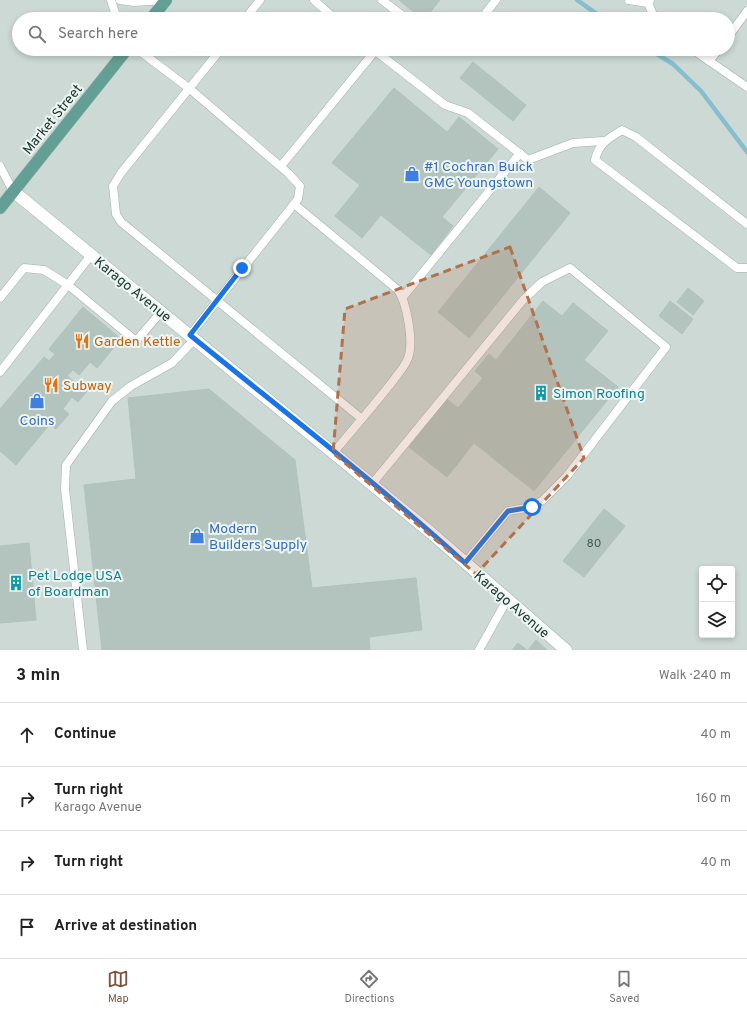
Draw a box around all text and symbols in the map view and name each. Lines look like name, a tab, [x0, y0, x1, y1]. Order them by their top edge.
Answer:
search box	[12, 12, 735, 56]
icon: search	[26, 23, 48, 45]
text: Search here	[58, 25, 138, 44]
street label: Market Street	[20, 81, 87, 158]
place label: #1 Cochran Buick GMC Youngstown	[424, 159, 533, 192]
shop icon: #1 Cochran Buick GMC Youngstown	[403, 165, 421, 183]
street label: Karago Avenue	[90, 254, 174, 327]
route end	[233, 259, 251, 277]
restaurant icon: Garden Kettle	[73, 332, 91, 350]
place label: Garden Kettle	[94, 334, 181, 351]
restaurant icon: Subway	[42, 376, 60, 394]
place label: Subway	[63, 378, 112, 395]
building icon: Simon Roofing	[532, 384, 550, 402]
place label: Simon Roofing	[553, 386, 645, 403]
shop icon: Coins	[28, 392, 46, 410]
place label: Coins	[20, 413, 54, 430]
route start	[523, 498, 541, 516]
place label: Modern Builders Supply	[209, 521, 307, 554]
shop icon: Modern Builders Supply	[188, 527, 206, 545]
house number: 80	[587, 536, 601, 552]
map controls	[699, 566, 735, 638]
button: locate	[699, 566, 735, 602]
place label: Pet Lodge USA of Boardman	[28, 568, 122, 601]
street label: Karago Avenue	[470, 568, 552, 643]
building icon: Pet Lodge USA of Boardman	[7, 574, 25, 592]
button: layers	[699, 602, 735, 638]
text: 3 min	[16, 665, 60, 687]
text: Walk · 240 m	[659, 668, 731, 684]
icon: ahead	[16, 724, 38, 746]
text: Continue	[54, 725, 116, 744]
text: 40 m	[701, 727, 731, 743]
text: Turn right	[54, 781, 123, 800]
icon: right	[16, 788, 38, 810]
text: 160 m	[696, 791, 731, 807]
text: Karago Avenue	[54, 800, 142, 816]
icon: right	[16, 852, 38, 874]
text: Turn right	[54, 853, 123, 872]
text: 40 m	[701, 855, 731, 871]
icon: arrive	[16, 916, 38, 938]
text: Arrive at destination	[54, 917, 197, 936]
tab: Map	[107, 968, 129, 1006]
tab: Directions	[344, 968, 394, 1006]
tab: Saved	[609, 968, 640, 1006]

